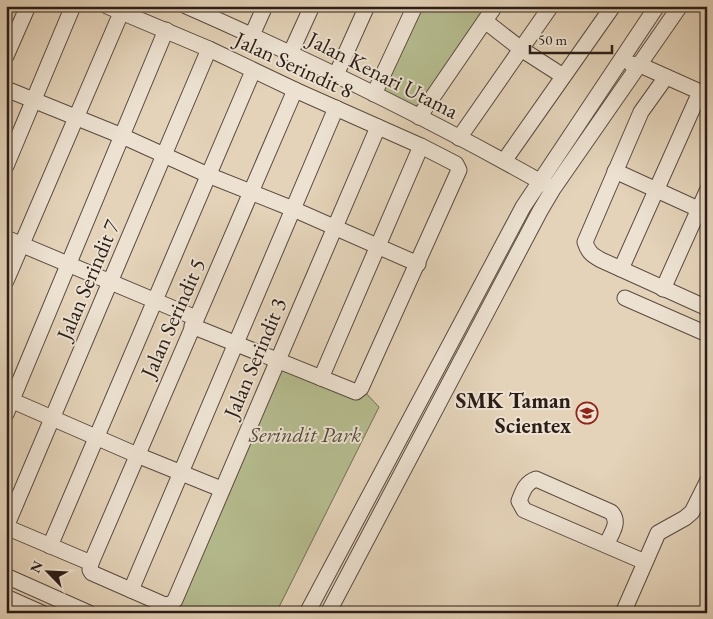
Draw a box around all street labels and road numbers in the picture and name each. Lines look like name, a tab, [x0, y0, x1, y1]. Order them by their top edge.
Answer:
street label: Jalan Serindit 8	[228, 24, 358, 105]
street label: Jalan Kenari Utama	[301, 24, 463, 126]
street label: Jalan Serindit 7	[49, 215, 127, 346]
street label: Jalan Serindit 5	[133, 254, 212, 384]
street label: Jalan Serindit 3	[216, 293, 293, 424]

